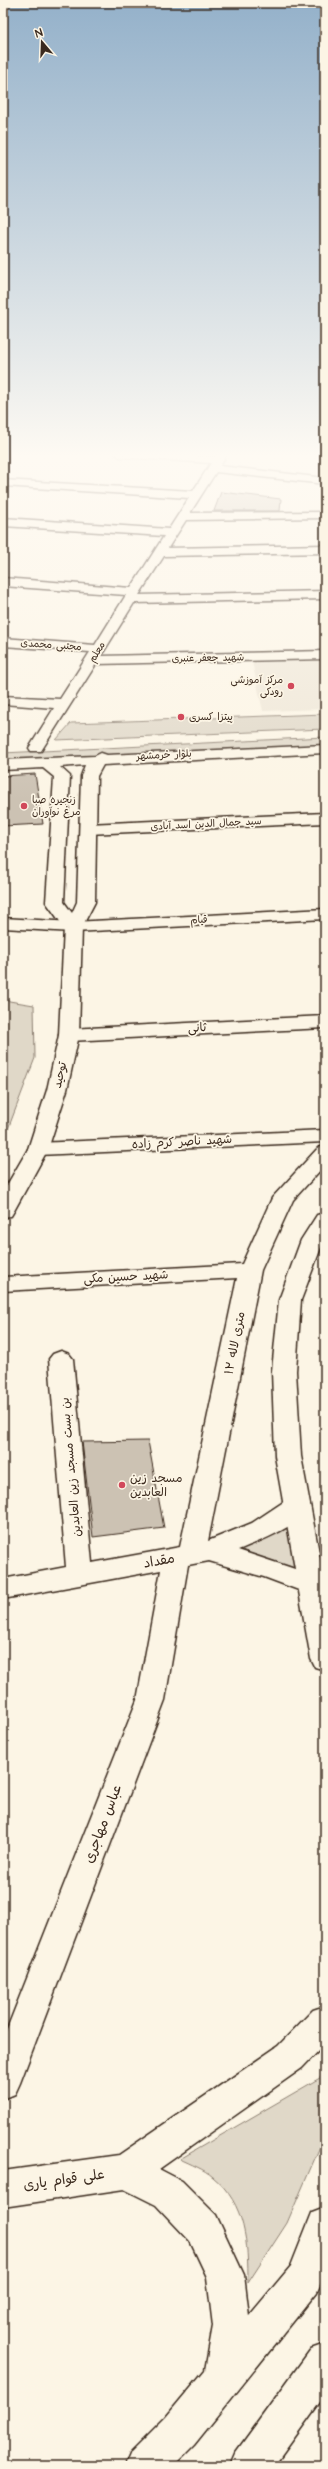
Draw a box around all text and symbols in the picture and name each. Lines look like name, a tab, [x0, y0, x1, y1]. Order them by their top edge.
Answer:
north arrow	[22, 22, 62, 62]
text: N	[33, 25, 45, 41]
street label: مجتبی محمدی	[20, 636, 82, 654]
street label: معلم	[85, 639, 109, 665]
street label: شهید جعفر عنبری	[172, 650, 245, 666]
place label: مرکز آموزشی رودکی	[231, 673, 283, 699]
marker: مرکز آموزشی رودکی	[286, 681, 296, 691]
place label: پیتزا کسری	[189, 710, 233, 724]
marker: پیتزا کسری	[176, 712, 186, 722]
street label: بلوار خرمشهر	[135, 747, 192, 763]
place label: زنجیره صبا مرغ نوآوران	[32, 793, 81, 819]
marker: زنجیره صبا مرغ نوآوران	[19, 801, 29, 811]
street label: سید جمال الدین اسد آبادی	[150, 814, 262, 834]
street label: قیام	[190, 913, 208, 927]
street label: ثانی	[187, 1019, 207, 1037]
street label: توحید	[49, 1060, 71, 1090]
street label: شهید ناصر کرم زاده	[131, 1131, 233, 1153]
street label: شهید حسین مکی	[83, 1266, 169, 1288]
street label: ۱۲ متری لاله	[221, 1310, 249, 1376]
street label: بن بست مسجد زین العابدین	[56, 1397, 86, 1537]
place label: مسجد زین العابدین	[130, 1470, 182, 1501]
marker: مسجد زین العابدین	[117, 1480, 127, 1490]
street label: مقداد	[142, 1548, 176, 1574]
street label: عباس مهاجری	[79, 1782, 127, 1866]
street label: علی قوام یاری	[22, 2164, 106, 2196]

